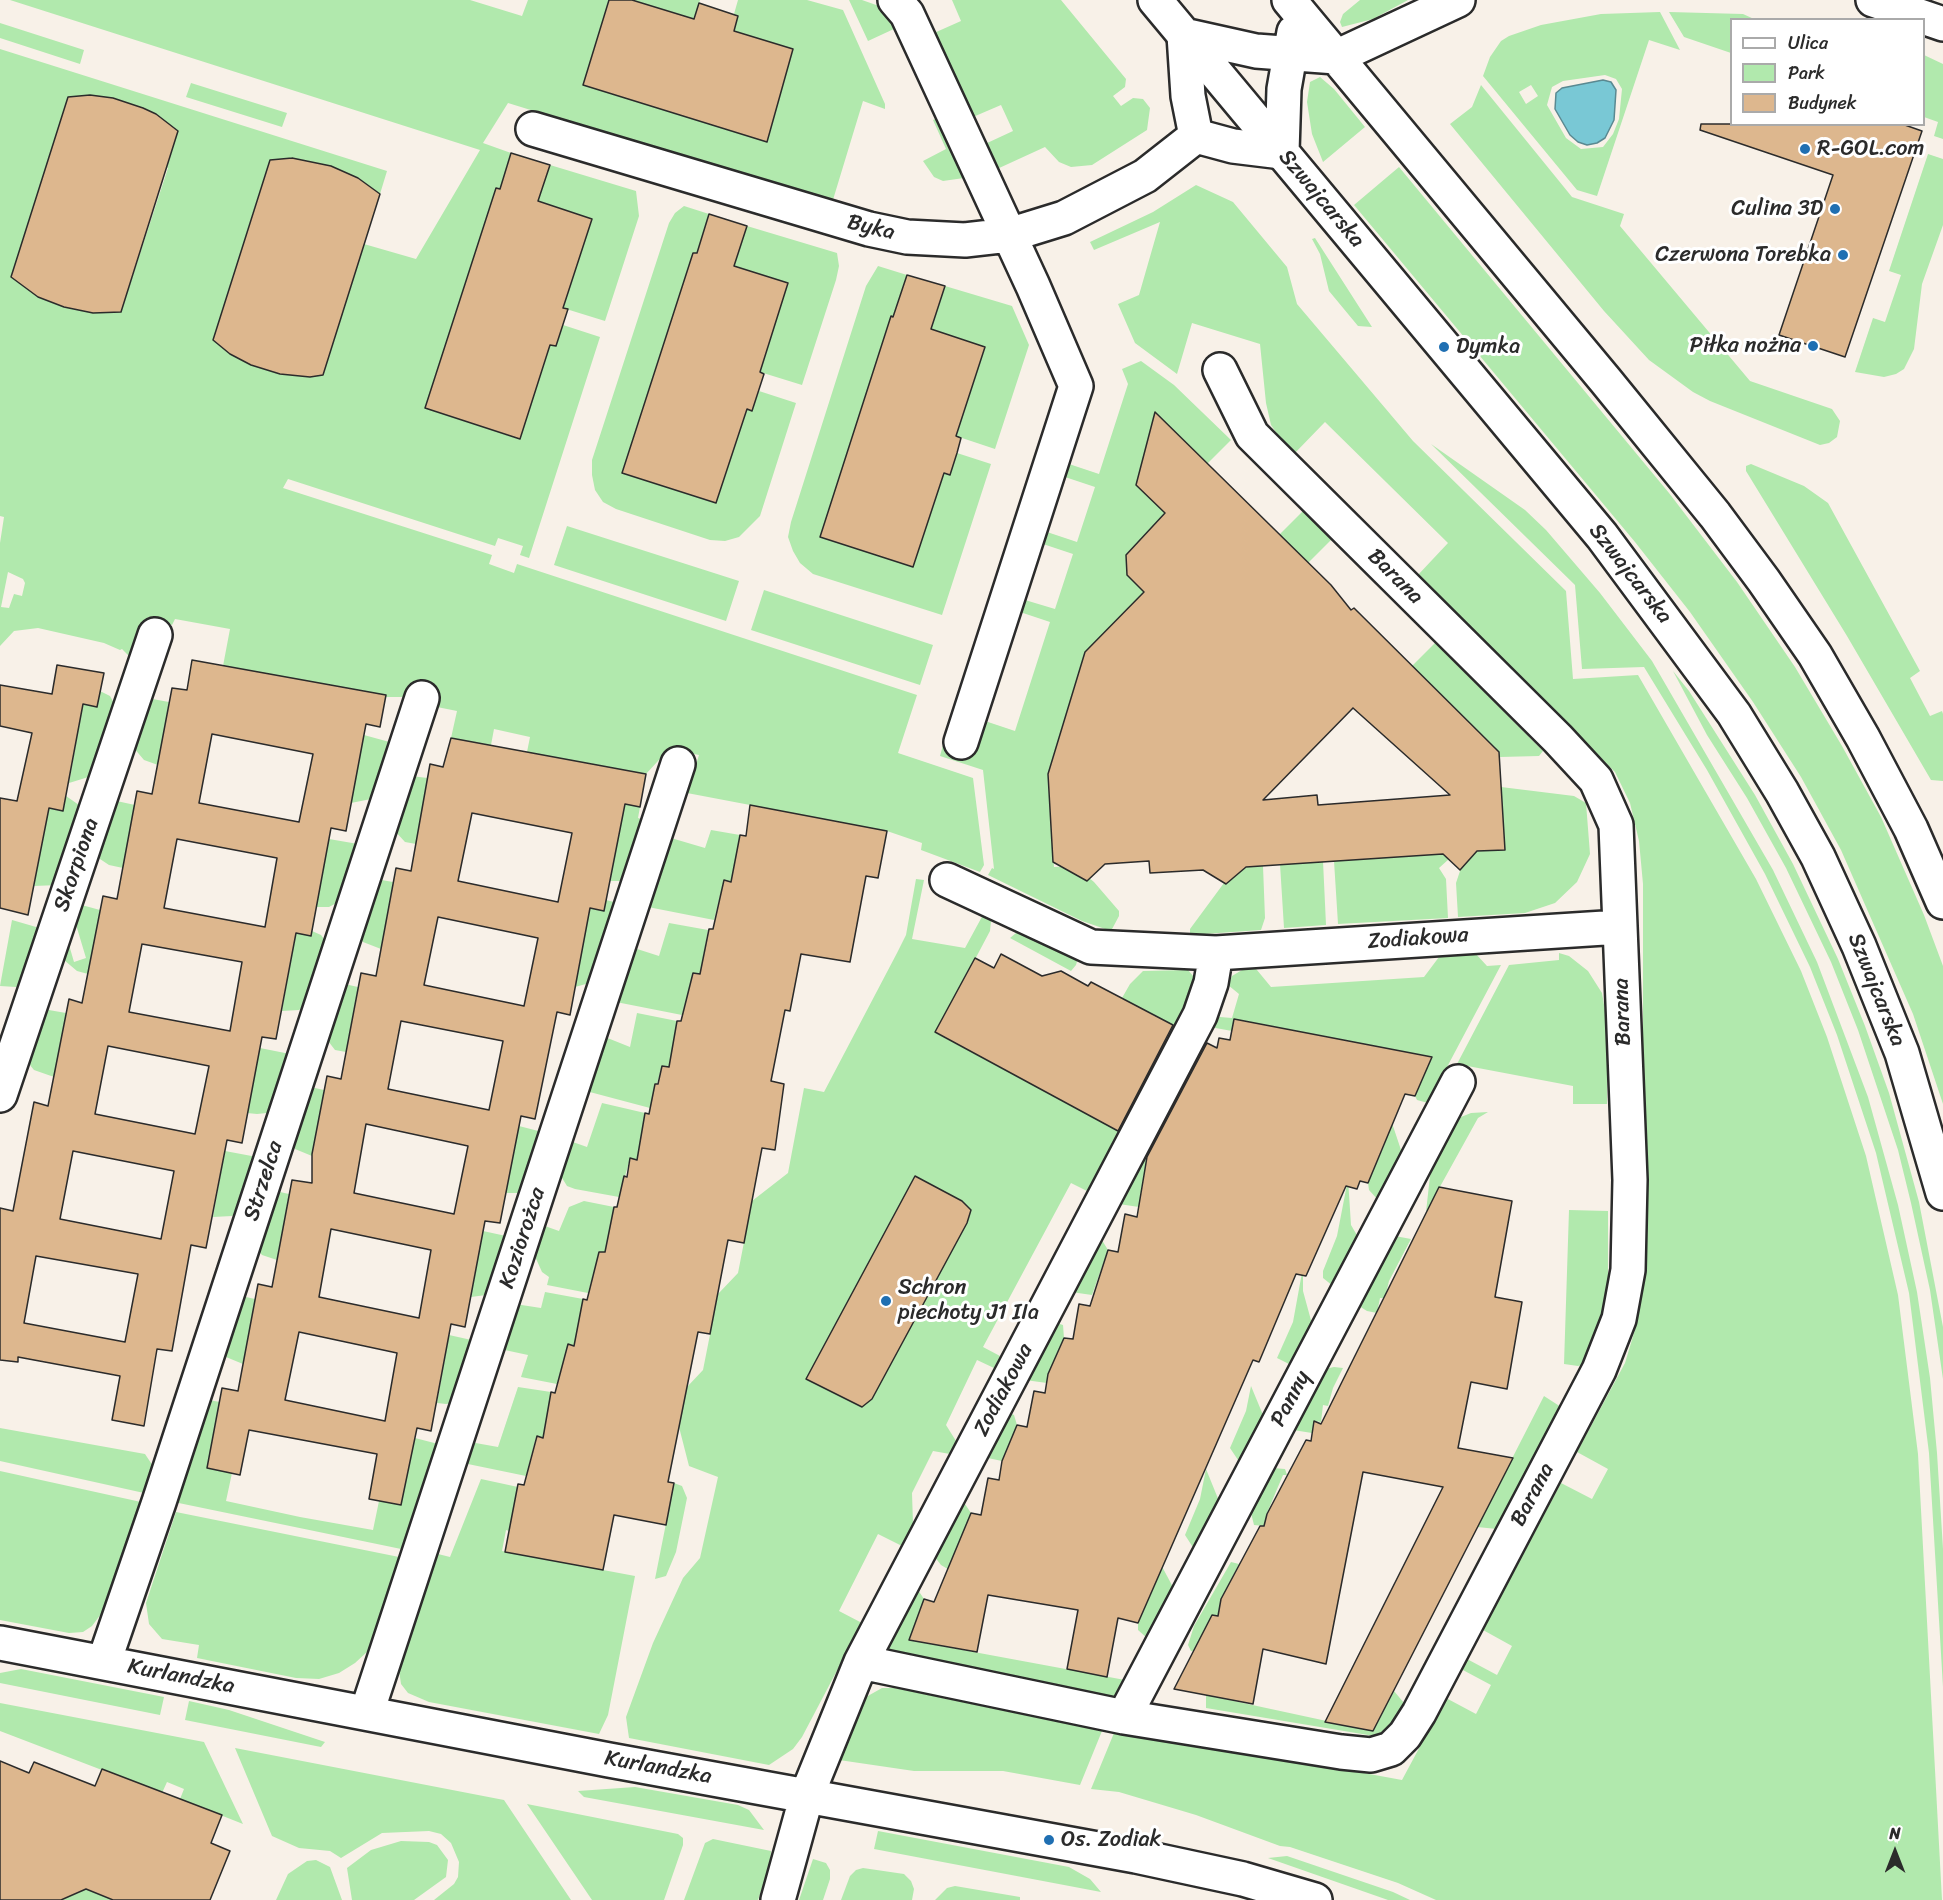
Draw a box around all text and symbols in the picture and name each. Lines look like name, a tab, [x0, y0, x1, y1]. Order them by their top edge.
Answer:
legend	[1730, 18, 1925, 126]
text: Ulica	[1788, 27, 1828, 59]
text: Park	[1788, 57, 1825, 89]
text: Budynek	[1788, 87, 1856, 119]
place label: R-GOL.com	[1817, 136, 1924, 162]
marker: R-GOL.com	[1798, 142, 1812, 156]
street label: Szwajcarska	[1272, 145, 1370, 253]
place label: Culina 3D	[1731, 196, 1823, 222]
marker: Culina 3D	[1828, 202, 1842, 216]
street label: Byka	[845, 209, 897, 247]
place label: Czerwona Torebka	[1655, 242, 1831, 268]
marker: Czerwona Torebka	[1836, 248, 1850, 262]
place label: Piłka nożna	[1690, 333, 1801, 359]
place label: Dymka	[1456, 334, 1520, 360]
marker: Piłka nożna	[1806, 339, 1820, 353]
marker: Dymka	[1437, 340, 1451, 354]
street label: Szwajcarska	[1583, 519, 1677, 629]
street label: Barana	[1362, 544, 1428, 610]
street label: Skorpiona	[49, 815, 105, 915]
street label: Zodiakowa	[1367, 922, 1469, 956]
street label: Szwajcarska	[1841, 930, 1911, 1050]
street label: Barana	[1609, 978, 1637, 1046]
street label: Strzelca	[239, 1138, 289, 1224]
street label: Koziorożca	[494, 1184, 552, 1292]
place label: Schron piechoty J1 IIa	[898, 1275, 1039, 1326]
marker: Schron piechoty J1 IIa	[879, 1294, 893, 1308]
street label: Zodiakowa	[969, 1339, 1039, 1441]
street label: Panny	[1265, 1367, 1317, 1431]
street label: Barana	[1505, 1459, 1561, 1531]
street label: Kurlandzka	[125, 1654, 237, 1700]
street label: Kurlandzka	[602, 1746, 714, 1790]
text: N	[1889, 1819, 1901, 1848]
north arrow	[1865, 1822, 1925, 1882]
place label: Os. Zodiak	[1061, 1827, 1161, 1853]
marker: Os. Zodiak	[1042, 1833, 1056, 1847]

